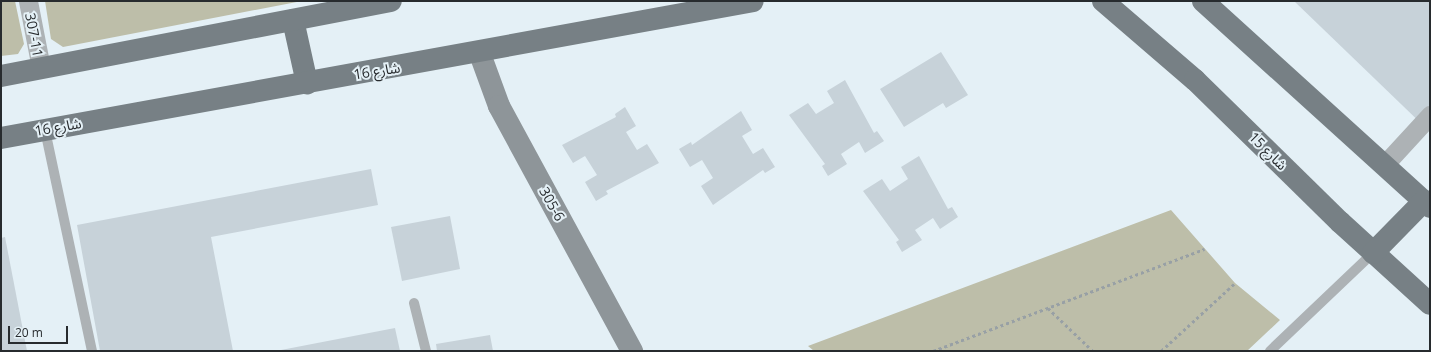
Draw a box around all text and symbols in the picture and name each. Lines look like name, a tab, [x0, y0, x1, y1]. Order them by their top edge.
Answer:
street label: 307-11	[22, 12, 46, 58]
street label: شارع 16	[353, 59, 401, 83]
street label: شارع 16	[33, 115, 83, 139]
street label: شارع 15	[1245, 128, 1291, 174]
street label: 305-6	[536, 184, 568, 224]
scale bar	[10, 318, 70, 344]
text: 20 m	[15, 324, 43, 341]

